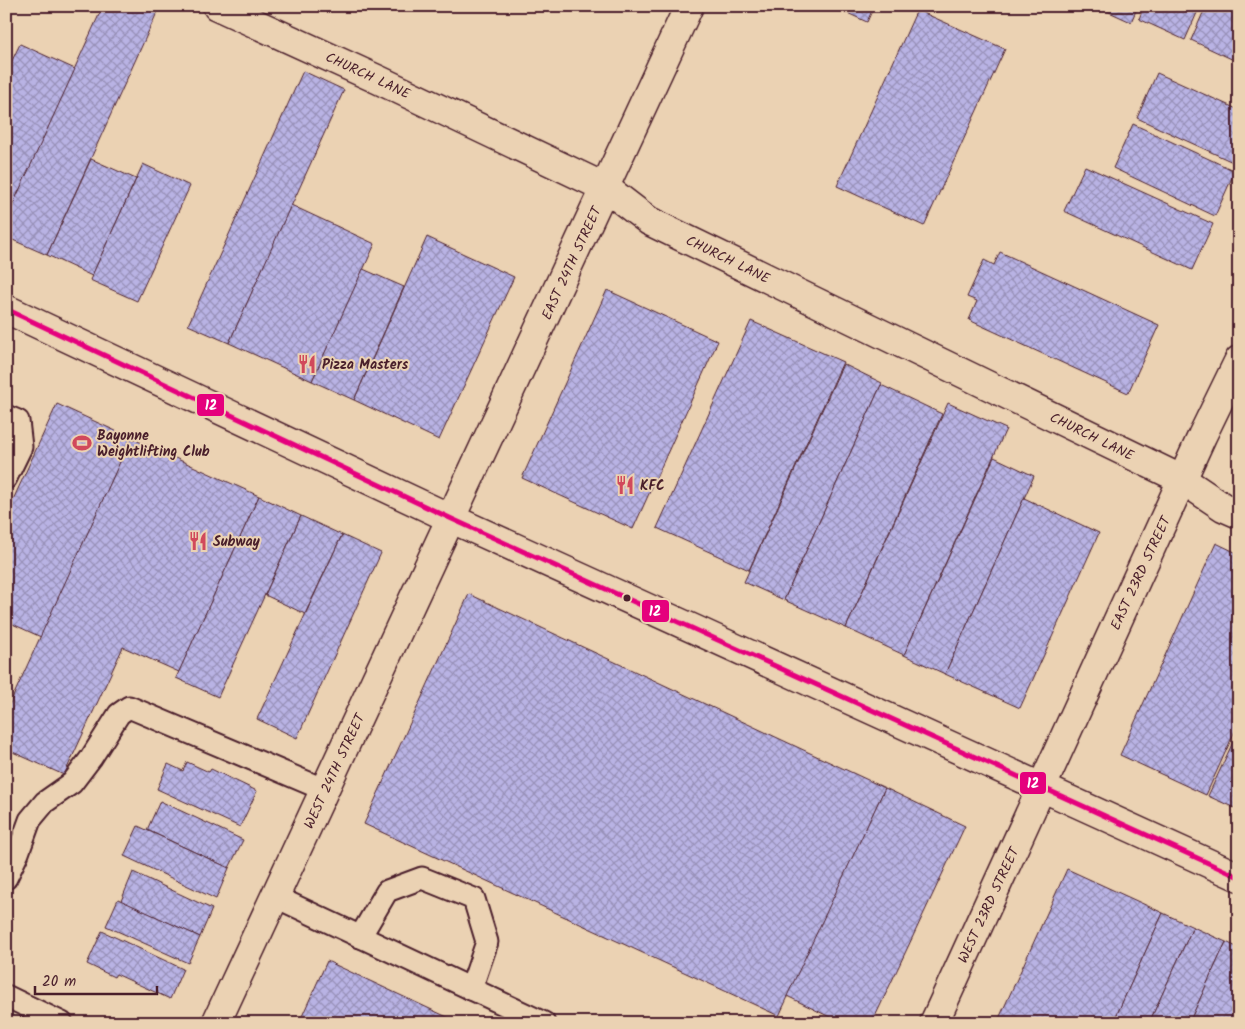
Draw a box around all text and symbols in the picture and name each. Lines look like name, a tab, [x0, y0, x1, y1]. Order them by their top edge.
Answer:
street label: CHURCH LANE	[321, 47, 414, 106]
street label: EAST 24TH STREET	[536, 202, 608, 324]
street label: CHURCH LANE	[682, 230, 774, 290]
restaurant icon: Pizza Masters	[296, 353, 318, 375]
place label: Pizza Masters	[322, 354, 409, 376]
line badge: 12	[196, 393, 225, 417]
text: 12	[205, 395, 217, 417]
street label: CHURCH LANE	[1046, 407, 1138, 467]
place label: Bayonne Weightlifting Club	[97, 425, 210, 463]
sports icon: Bayonne Weightlifting Club	[71, 432, 93, 454]
restaurant icon: KFC	[614, 474, 636, 496]
place label: KFC	[640, 475, 665, 497]
street label: EAST 23RD STREET	[1105, 512, 1178, 634]
restaurant icon: Subway	[187, 530, 209, 552]
place label: Subway	[213, 531, 261, 553]
unlabelled marker	[622, 593, 632, 603]
line badge: 12	[641, 599, 670, 623]
text: 12	[649, 601, 661, 623]
street label: WEST 24TH STREET	[299, 709, 372, 833]
line badge: 12	[1019, 771, 1047, 795]
text: 12	[1027, 773, 1039, 795]
street label: WEST 23RD STREET	[952, 842, 1026, 967]
scale bar	[35, 964, 158, 996]
text: 20 m	[42, 970, 76, 994]

